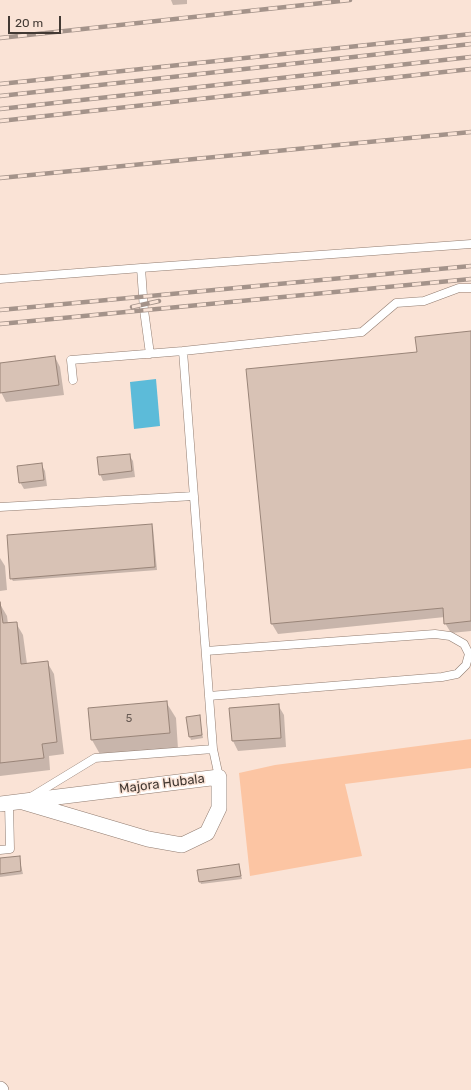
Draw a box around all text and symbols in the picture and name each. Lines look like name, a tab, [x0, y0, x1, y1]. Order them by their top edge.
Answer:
scale bar	[10, 8, 63, 34]
text: 20 m	[15, 16, 43, 30]
house number: 5	[126, 712, 132, 726]
street label: Majora Hubala	[118, 771, 206, 797]

